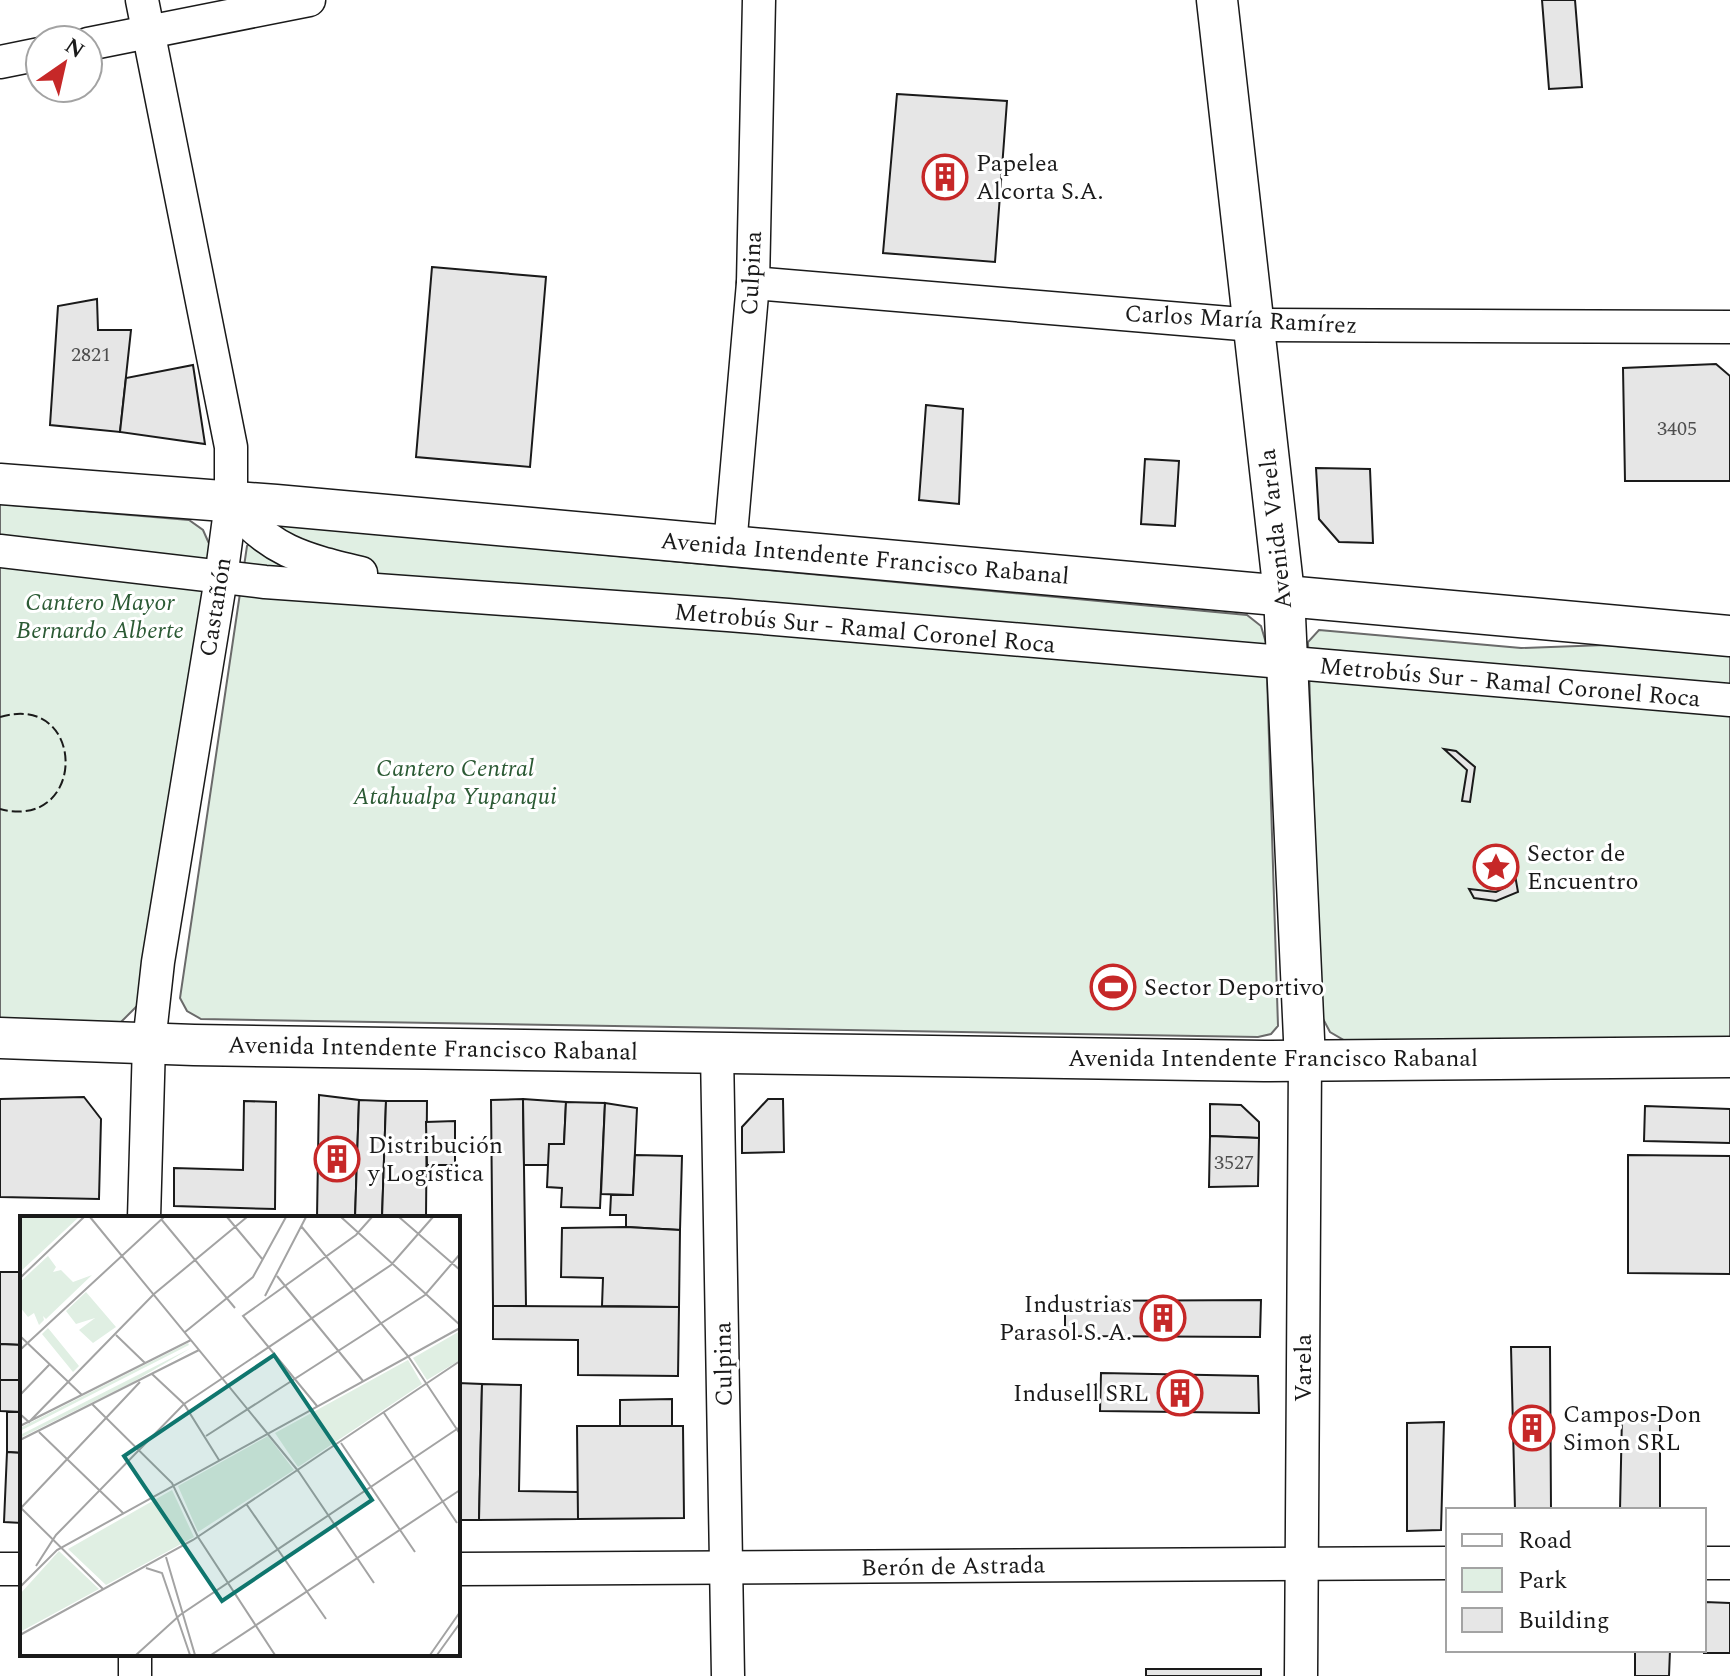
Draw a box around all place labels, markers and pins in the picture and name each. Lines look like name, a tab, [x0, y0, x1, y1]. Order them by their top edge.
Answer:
place label: Papelea Alcorta S.A.	[976, 146, 1104, 210]
building icon: Papelea Alcorta S.A.	[921, 153, 969, 201]
place label: Sector de Encuentro	[1527, 836, 1638, 900]
place icon: Sector de Encuentro	[1472, 843, 1520, 891]
sports icon: Sector Deportivo	[1089, 963, 1137, 1011]
place label: Sector Deportivo	[1144, 970, 1324, 1006]
place label: Distribución y Logística	[367, 1128, 503, 1192]
building icon: Distribución y Logística	[313, 1135, 361, 1183]
place label: Industrias Parasol S. A.	[999, 1287, 1132, 1351]
building icon: Industrias Parasol S. A.	[1139, 1294, 1187, 1342]
building icon: Indusell SRL	[1156, 1369, 1204, 1417]
place label: Indusell SRL	[1013, 1376, 1149, 1412]
place label: Campos Don Simon SRL	[1563, 1397, 1701, 1461]
building icon: Campos Don Simon SRL	[1508, 1404, 1556, 1452]

